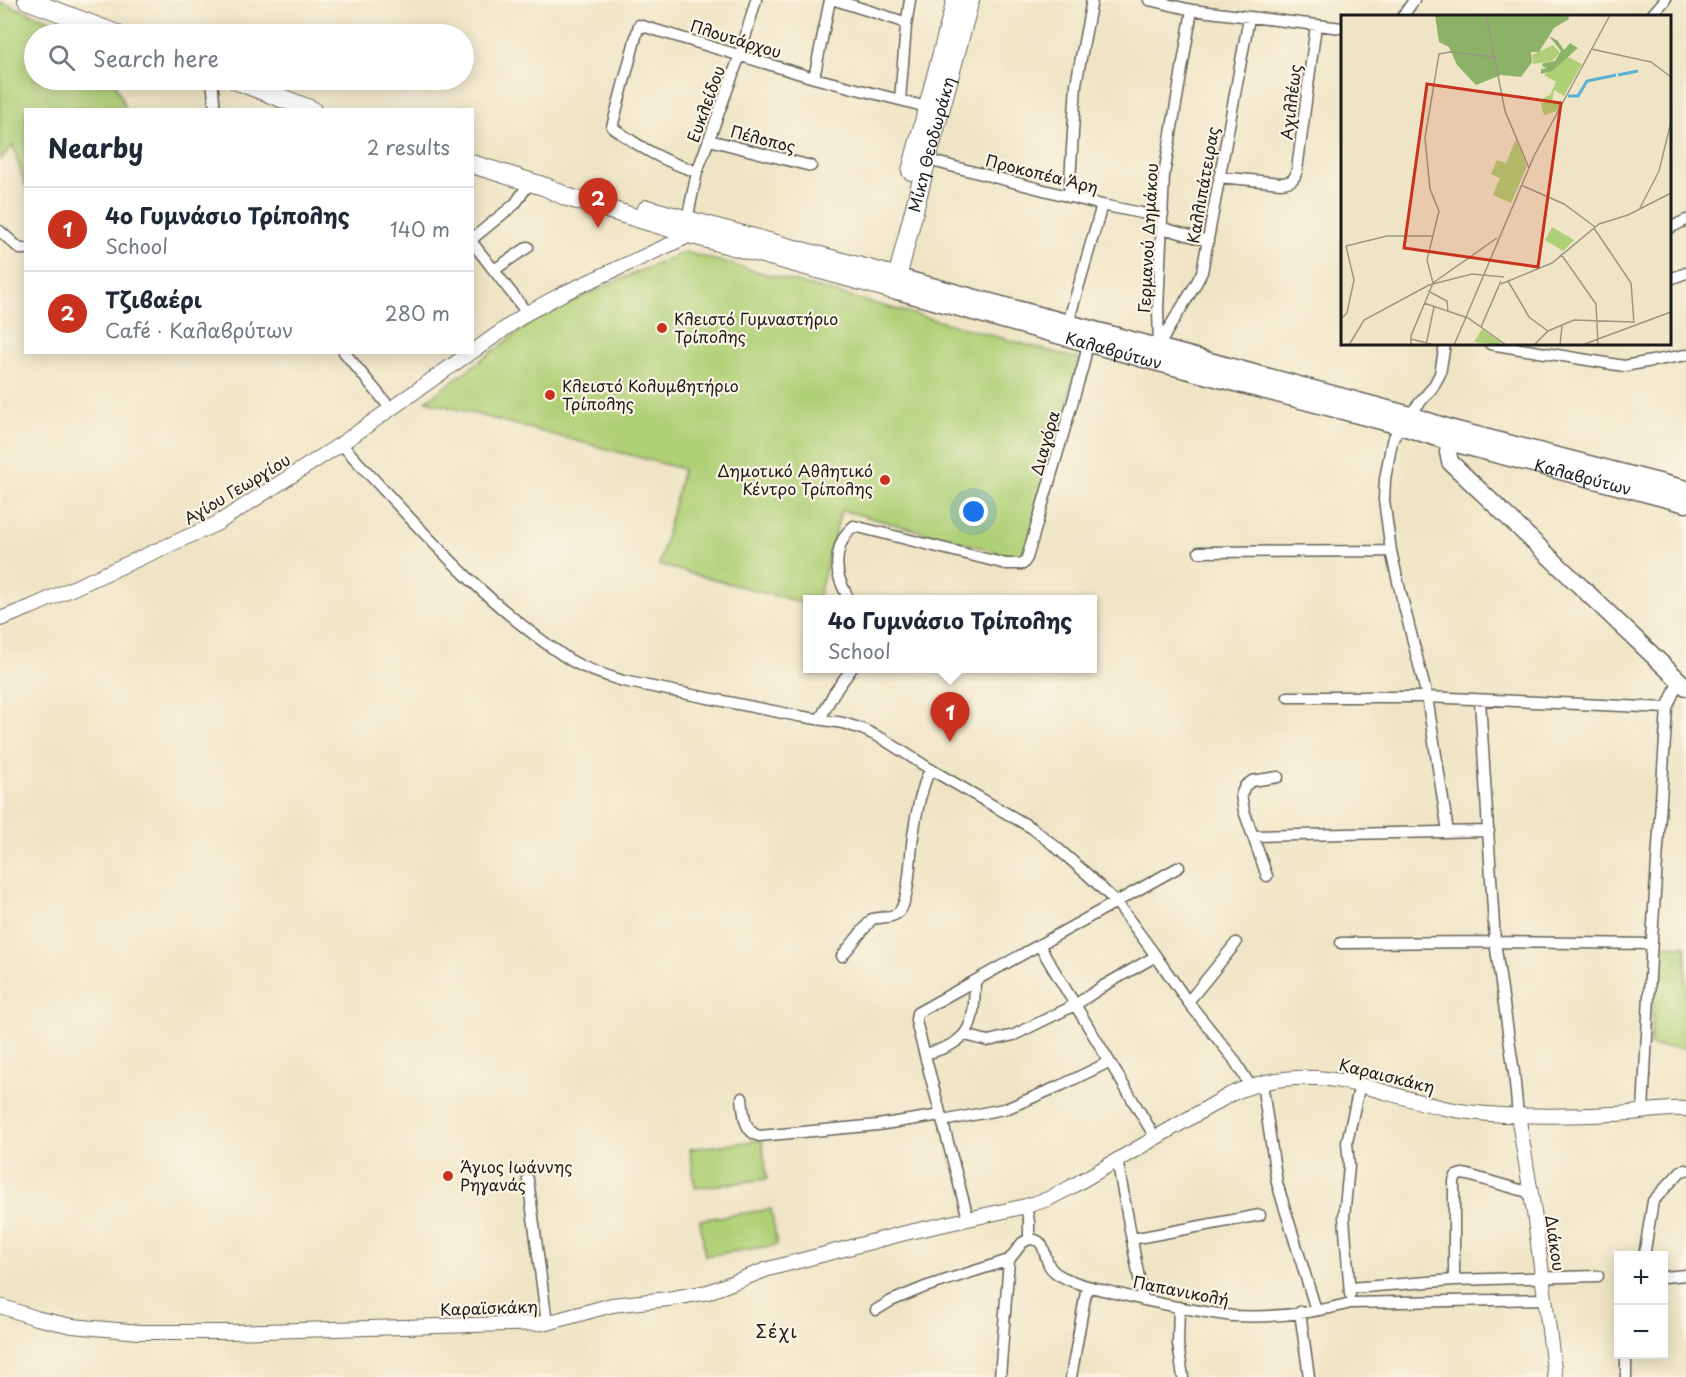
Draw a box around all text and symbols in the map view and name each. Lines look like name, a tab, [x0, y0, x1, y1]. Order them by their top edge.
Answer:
street label: Πλουτάρχου	[688, 13, 785, 63]
inset map	[1341, 15, 1671, 345]
search box	[24, 24, 474, 90]
icon: search	[45, 41, 78, 74]
text: Search here	[93, 41, 219, 74]
street label: Ευκλείδου	[680, 62, 730, 145]
street label: Αχιλλέως	[1273, 63, 1307, 141]
street label: Μίκη Θεοδωράκη	[901, 74, 960, 214]
street label: Πέλοπος	[728, 118, 798, 158]
street label: Καλλιπάτειρας	[1180, 125, 1224, 245]
text: Nearby	[48, 128, 143, 167]
text: 2 results	[367, 132, 450, 162]
street label: Προκοπέα Άρη	[983, 147, 1101, 199]
street label: Γερμανού Δημάκου	[1131, 162, 1163, 314]
pin: 2	[578, 178, 618, 228]
text: 4ο Γυμνάσιο Τρίπολης	[105, 198, 350, 231]
text: 1	[63, 214, 72, 244]
text: 140 m	[390, 214, 450, 244]
text: School	[105, 231, 168, 261]
text: Τζιβαέρι	[105, 282, 202, 315]
text: 2	[60, 298, 75, 328]
text: 280 m	[385, 298, 450, 328]
place label: Κλειστό Γυμναστήριο Τρίπολης	[674, 306, 838, 348]
text: Café · Καλαβρύτων	[105, 315, 293, 345]
marker: Κλειστό Γυμναστήριο Τρίπολης	[655, 321, 669, 335]
street label: Καλαβρύτων	[1063, 325, 1165, 374]
place label: Κλειστό Κολυμβητήριο Τρίπολης	[562, 373, 739, 415]
marker: Κλειστό Κολυμβητήριο Τρίπολης	[543, 388, 557, 402]
street label: Διαγόρα	[1023, 407, 1065, 478]
street label: Αγίου Γεωργίου	[179, 447, 294, 530]
street label: Καλαβρύτων	[1532, 452, 1634, 500]
place label: Δημοτικό Αθλητικό Κέντρο Τρίπολης	[717, 458, 873, 500]
marker: Δημοτικό Αθλητικό Κέντρο Τρίπολης	[878, 473, 892, 487]
your location	[959, 497, 988, 526]
popup	[803, 595, 1097, 673]
text: 4ο Γυμνάσιο Τρίπολης	[828, 603, 1072, 636]
text: School	[828, 636, 891, 666]
pin: 1	[930, 692, 970, 742]
street label: Καραισκάκη	[1337, 1052, 1438, 1099]
place label: Άγιος Ιωάννης Ρηγανάς	[460, 1154, 573, 1196]
marker: Άγιος Ιωάννης Ρηγανάς	[441, 1169, 455, 1183]
street label: Διάκου	[1540, 1213, 1572, 1272]
map controls	[1614, 1251, 1668, 1359]
button: +	[1614, 1251, 1668, 1305]
street label: Παπανικολή	[1131, 1269, 1231, 1311]
street label: Καραϊσκάκη	[440, 1293, 538, 1321]
button: −	[1614, 1305, 1668, 1359]
district label: Σέχι	[755, 1317, 799, 1344]

